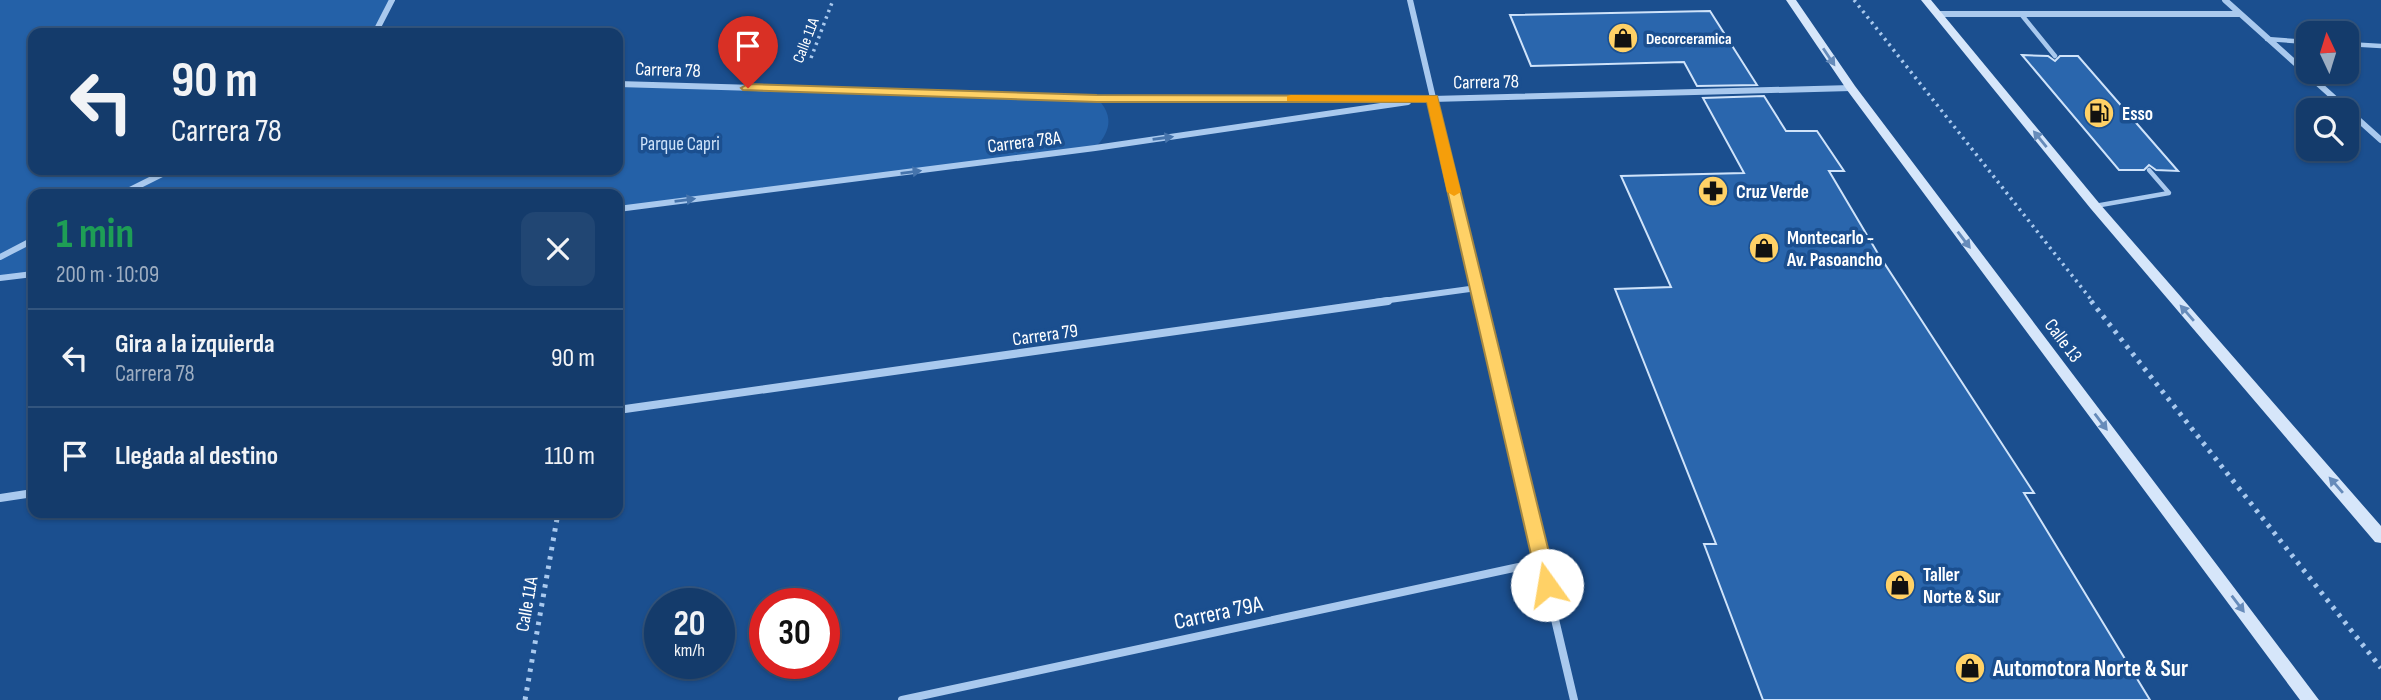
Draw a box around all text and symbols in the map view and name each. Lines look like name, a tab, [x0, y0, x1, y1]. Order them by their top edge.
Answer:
street label: Calle 11A	[789, 15, 824, 66]
pin	[718, 16, 778, 88]
shop icon: Decorceramica	[1606, 21, 1640, 55]
north arrow	[2296, 21, 2359, 84]
map controls	[2296, 21, 2359, 161]
icon: arrive	[729, 27, 767, 65]
place label: Decorceramica	[1646, 30, 1731, 49]
one-way arrow	[1823, 47, 1836, 66]
text: 90 m	[171, 52, 258, 111]
icon: left	[56, 56, 147, 147]
street label: Carrera 78	[635, 58, 701, 83]
street label: Carrera 78	[1453, 70, 1519, 95]
fuel station icon: Esso	[2082, 96, 2116, 130]
button: search	[2296, 98, 2359, 161]
place label: Esso	[2122, 103, 2153, 126]
text: Carrera 78	[171, 112, 282, 151]
street label: Carrera 78A	[986, 126, 1063, 158]
one-way arrow	[2033, 131, 2048, 149]
one-way arrow	[1152, 132, 1174, 143]
park label: Parque Capri	[640, 133, 720, 156]
one-way arrow	[900, 166, 922, 177]
pharmacy icon: Cruz Verde	[1696, 174, 1730, 208]
place label: Cruz Verde	[1736, 181, 1809, 204]
one-way arrow	[675, 195, 697, 206]
text: 1 min	[56, 209, 134, 260]
button: close	[521, 212, 595, 286]
place label: Montecarlo - Av. Pasoancho	[1786, 227, 1882, 272]
one-way arrow	[1957, 230, 1972, 248]
shop icon: Montecarlo - Av. Pasoancho	[1747, 231, 1781, 265]
text: 200 m · 10:09	[56, 261, 159, 289]
one-way arrow	[2179, 304, 2195, 322]
street label: Calle 13	[2039, 315, 2087, 367]
street label: Carrera 79	[1011, 320, 1079, 351]
text: Gira a la izquierda	[115, 329, 275, 360]
icon: left	[56, 339, 94, 377]
text: 90 m	[551, 343, 595, 374]
text: Carrera 78	[115, 360, 195, 388]
one-way arrow	[2094, 412, 2108, 431]
icon: arrive	[56, 437, 94, 475]
text: Llegada al destino	[115, 441, 278, 472]
text: 110 m	[544, 441, 595, 472]
one-way arrow	[2328, 476, 2344, 494]
position arrow	[1510, 548, 1584, 622]
place label: Taller Norte & Sur	[1923, 564, 2001, 609]
shop icon: Taller Norte & Sur	[1883, 568, 1917, 602]
street label: Calle 11A	[511, 574, 544, 634]
speed limit sign: 30	[749, 588, 840, 679]
street label: Carrera 79A	[1171, 590, 1265, 636]
one-way arrow	[2230, 594, 2245, 612]
text: 20	[674, 603, 706, 646]
text: km/h	[674, 640, 705, 661]
shop icon: Automotora Norte & Sur	[1953, 651, 1987, 685]
place label: Automotora Norte & Sur	[1992, 655, 2188, 683]

